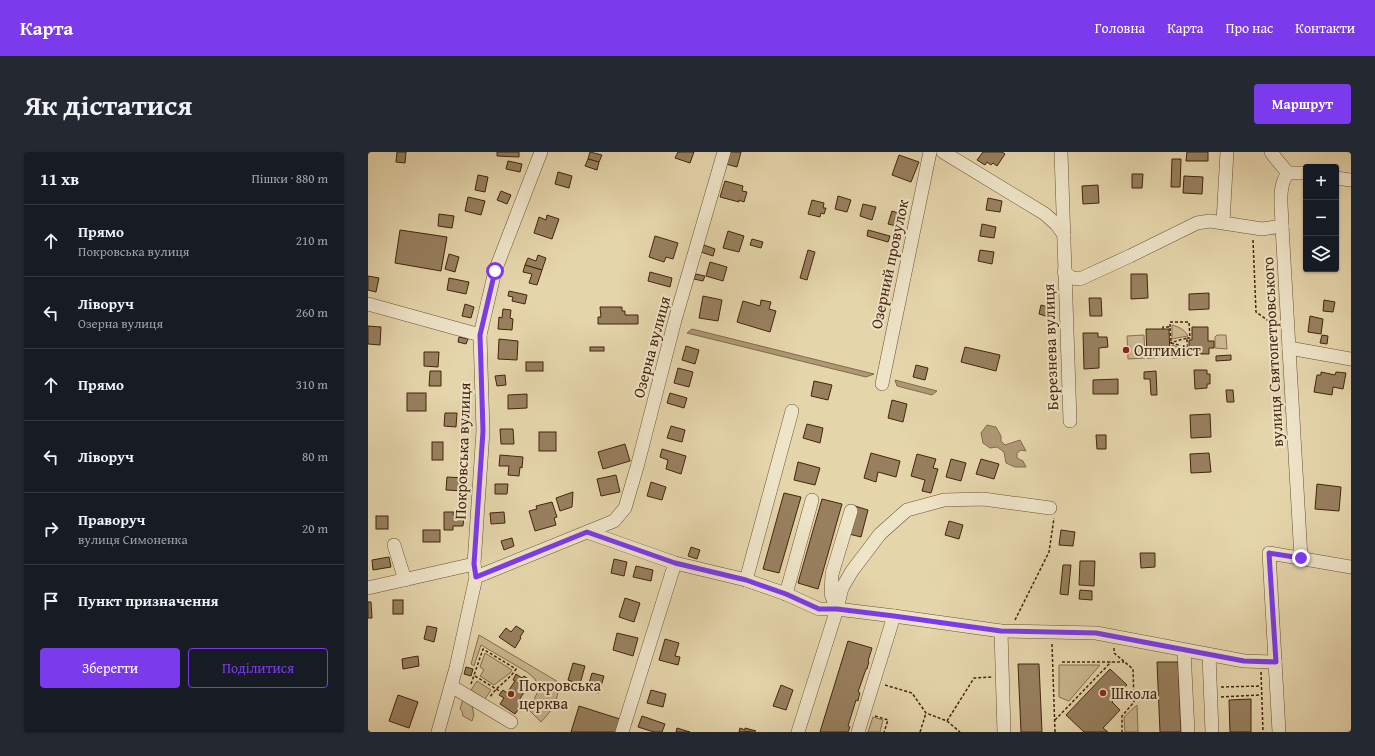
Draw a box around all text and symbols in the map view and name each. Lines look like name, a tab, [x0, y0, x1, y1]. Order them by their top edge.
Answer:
text: Карта	[20, 14, 73, 42]
text: Головна	[1095, 18, 1145, 38]
text: Карта	[1167, 18, 1203, 38]
text: Про нас	[1225, 18, 1273, 38]
text: Контакти	[1295, 18, 1355, 38]
text: Як дістатися	[24, 84, 192, 125]
button: Маршрут	[1254, 84, 1351, 124]
map controls	[1303, 164, 1339, 272]
button: +	[1303, 164, 1339, 200]
text: 11 хв	[40, 166, 79, 191]
text: Пішки · 880 m	[251, 169, 328, 188]
street label: Озерний провулок	[864, 196, 915, 331]
button: −	[1303, 200, 1339, 236]
text: Прямо	[78, 221, 124, 242]
icon: ahead	[40, 230, 62, 252]
text: 210 m	[296, 231, 328, 250]
button: layers	[1303, 236, 1339, 272]
text: Покровська вулиця	[78, 242, 189, 261]
street label: вулиця Святопетровського	[1255, 256, 1289, 448]
route start	[486, 262, 504, 280]
street label: Березнева вулиця	[1036, 283, 1064, 411]
text: Ліворуч	[78, 293, 134, 314]
street label: Озерна вулиця	[626, 293, 676, 401]
icon: left	[40, 302, 62, 324]
text: 260 m	[296, 303, 328, 322]
text: Озерна вулиця	[78, 314, 163, 333]
place label: Оптиміст	[1134, 338, 1201, 362]
marker: Оптиміст	[1121, 345, 1131, 355]
icon: ahead	[40, 374, 62, 396]
text: Прямо	[78, 374, 124, 395]
text: 310 m	[296, 375, 328, 394]
street label: Покровська вулиця	[448, 382, 476, 520]
icon: left	[40, 446, 62, 468]
text: Ліворуч	[78, 446, 134, 467]
text: 80 m	[302, 447, 328, 466]
text: Праворуч	[78, 509, 145, 530]
icon: right	[40, 518, 62, 540]
text: 20 m	[302, 519, 328, 538]
text: вулиця Симоненка	[78, 530, 188, 549]
route end	[1292, 549, 1310, 567]
icon: arrive	[40, 590, 62, 612]
text: Пункт призначення	[78, 590, 219, 611]
button: Зберегти	[40, 648, 180, 688]
button: Поділитися	[188, 648, 328, 688]
place label: Покровська церква	[519, 673, 601, 715]
place label: Школа	[1111, 681, 1158, 705]
marker: Школа	[1098, 688, 1108, 698]
marker: Покровська церква	[506, 689, 516, 699]

